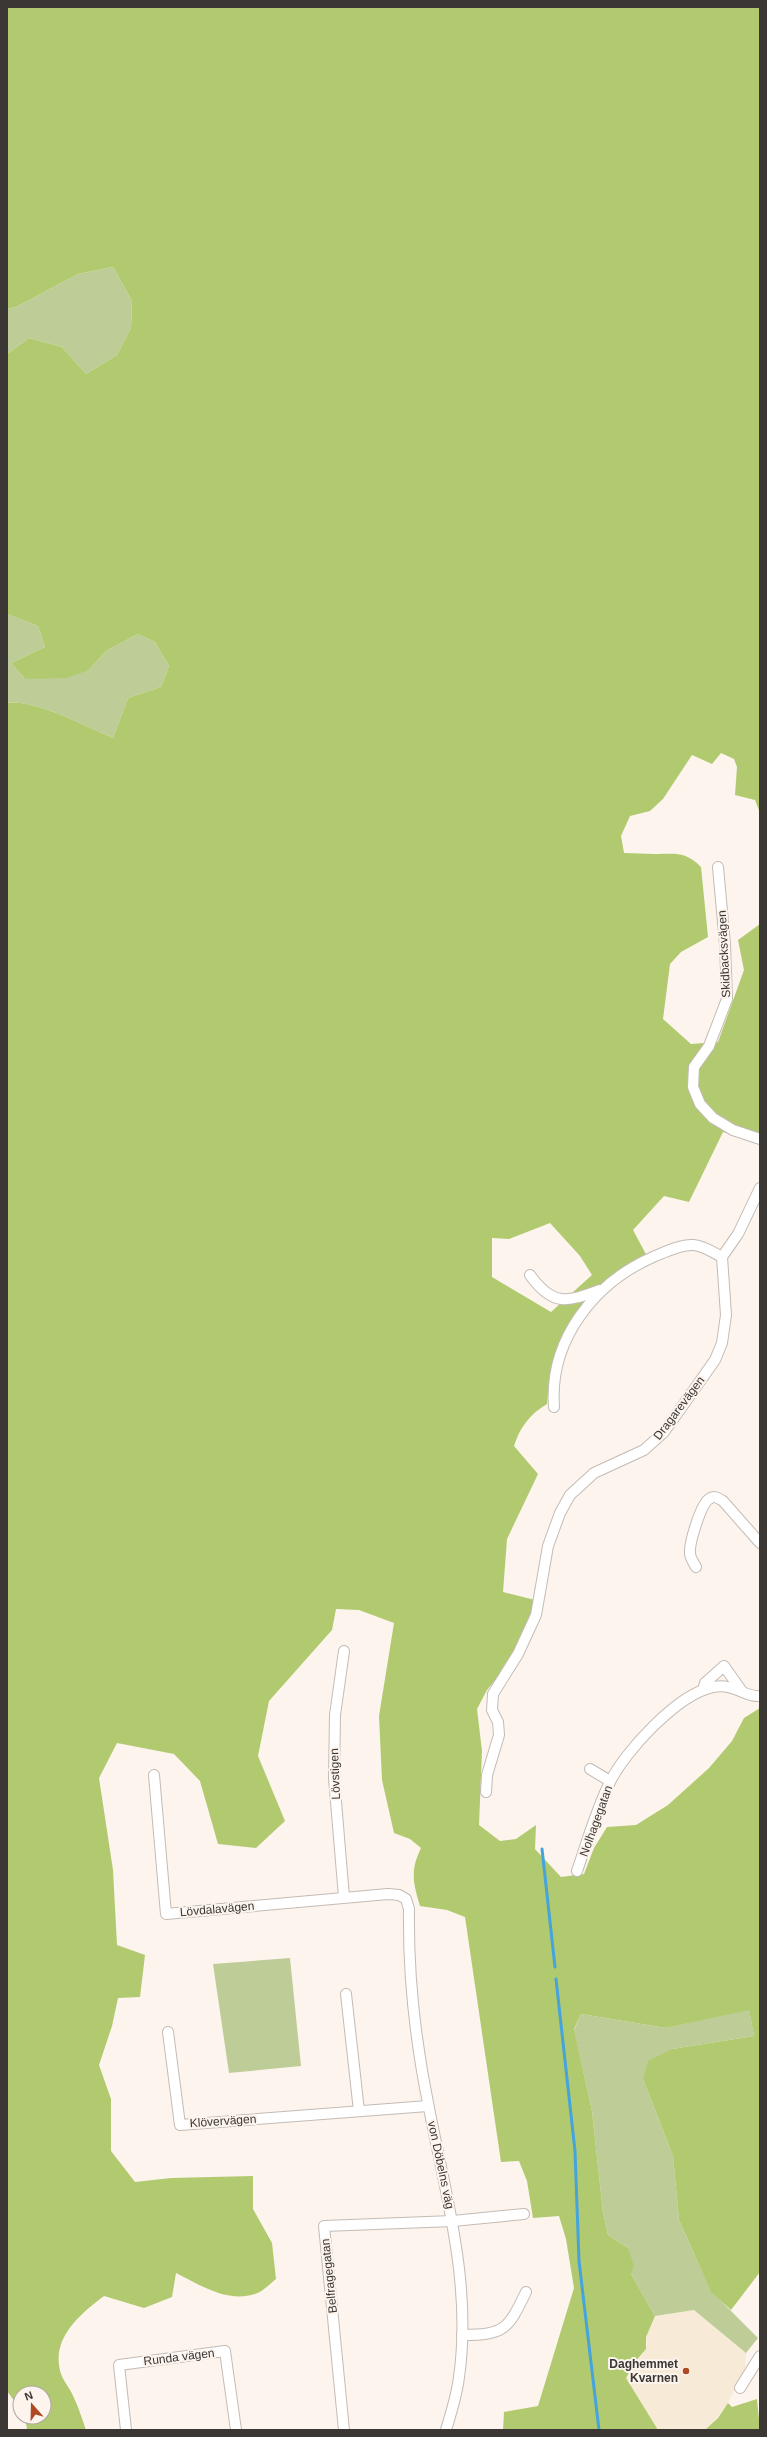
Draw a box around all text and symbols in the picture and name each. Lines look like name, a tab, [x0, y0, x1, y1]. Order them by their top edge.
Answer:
street label: Skidbacksvägen	[715, 910, 733, 998]
street label: Dragarevägen	[651, 1373, 707, 1443]
street label: Lövstigen	[327, 1748, 343, 1800]
street label: Nolhagegatan	[577, 1783, 615, 1859]
street label: Lövdalavägen	[179, 1899, 255, 1919]
street label: Klövervägen	[189, 2112, 257, 2130]
street label: von Döbelns väg	[425, 2120, 457, 2210]
street label: Belfragegatan	[318, 2238, 340, 2314]
street label: Runda vägen	[143, 2346, 215, 2368]
place label: Daghemmet Kvarnen	[609, 2357, 678, 2385]
marker: Daghemmet Kvarnen	[681, 2366, 691, 2376]
north arrow	[12, 2385, 52, 2425]
text: N	[23, 2389, 34, 2403]

